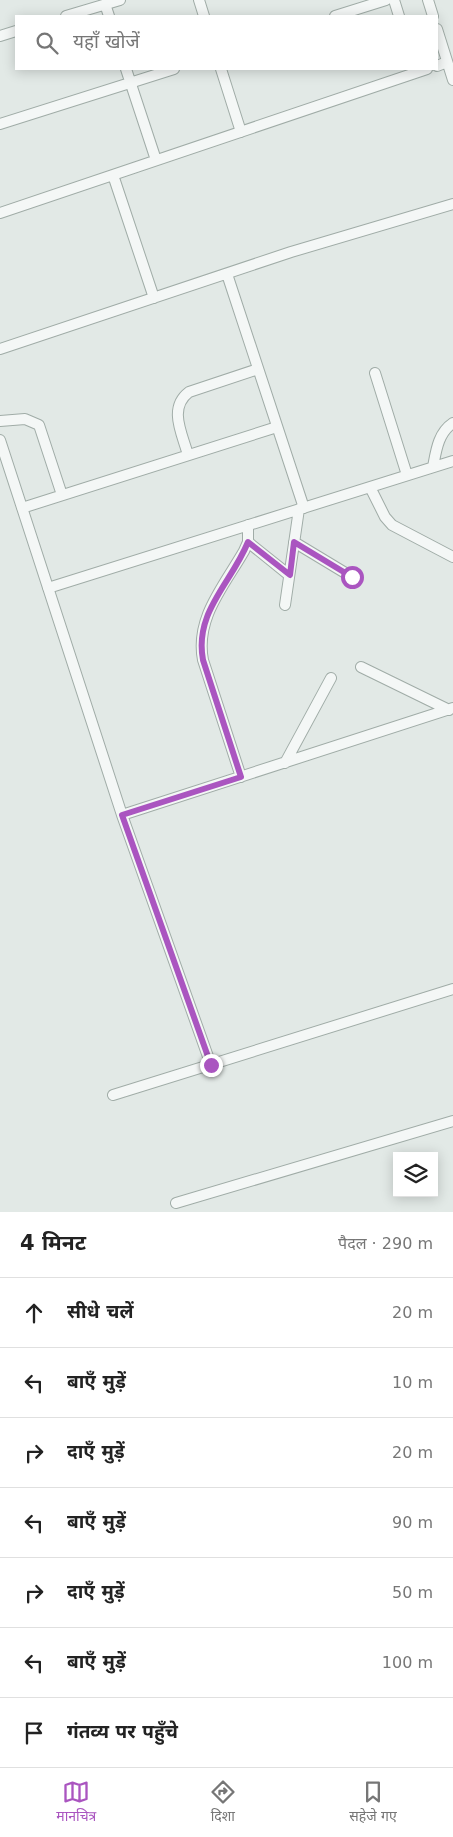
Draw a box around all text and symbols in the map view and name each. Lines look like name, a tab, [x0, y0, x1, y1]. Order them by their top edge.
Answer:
search box	[15, 15, 438, 70]
icon: search	[33, 29, 61, 57]
text: यहाँ खोजें	[73, 30, 140, 52]
route start	[341, 566, 364, 589]
route end	[200, 1054, 223, 1077]
map controls	[393, 1152, 438, 1197]
button: layers	[393, 1152, 438, 1197]
text: 4 मिनट	[20, 1231, 86, 1255]
text: पैदल · 290 m	[338, 1234, 433, 1253]
icon: ahead	[20, 1299, 48, 1327]
text: सीधे चलें	[67, 1300, 134, 1322]
text: 20 m	[392, 1303, 433, 1322]
icon: left	[20, 1369, 48, 1397]
text: बाएँ मुड़ें	[67, 1370, 126, 1392]
text: 10 m	[392, 1373, 433, 1392]
icon: right	[20, 1439, 48, 1467]
text: दाएँ मुड़ें	[67, 1440, 125, 1462]
text: 20 m	[392, 1443, 433, 1462]
icon: left	[20, 1509, 48, 1537]
text: बाएँ मुड़ें	[67, 1510, 126, 1532]
text: 90 m	[392, 1513, 433, 1532]
icon: right	[20, 1579, 48, 1607]
text: दाएँ मुड़ें	[67, 1580, 125, 1602]
text: 50 m	[392, 1583, 433, 1602]
icon: left	[20, 1649, 48, 1677]
text: बाएँ मुड़ें	[67, 1650, 126, 1672]
text: 100 m	[382, 1653, 433, 1672]
icon: arrive	[20, 1719, 48, 1747]
text: गंतव्य पर पहुँचे	[67, 1720, 178, 1742]
tab: मानचित्र	[56, 1778, 96, 1827]
tab: दिशा	[209, 1778, 237, 1827]
tab: सहेजे गए	[349, 1778, 397, 1827]

